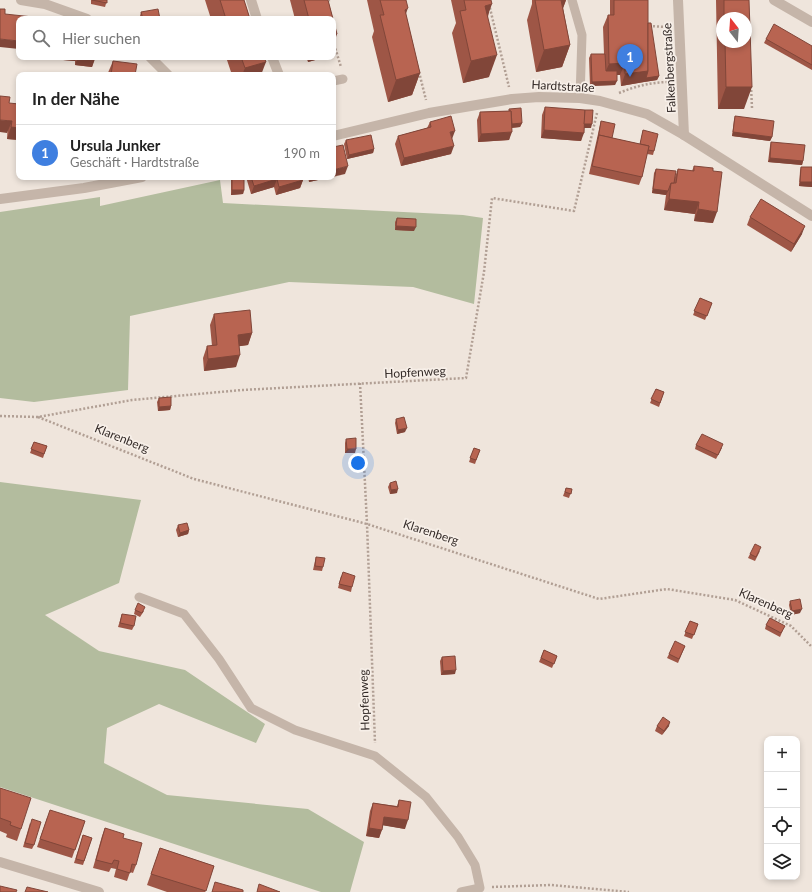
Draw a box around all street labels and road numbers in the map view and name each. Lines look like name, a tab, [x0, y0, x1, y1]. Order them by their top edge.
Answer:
street label: Falkenbergstraße	[659, 23, 679, 113]
street label: Hardtstraße	[531, 77, 595, 95]
street label: Hopfenweg	[384, 363, 446, 381]
street label: Klarenberg	[93, 420, 151, 456]
street label: Klarenberg	[401, 516, 461, 548]
street label: Klarenberg	[737, 584, 795, 622]
street label: Hopfenweg	[355, 669, 373, 731]

